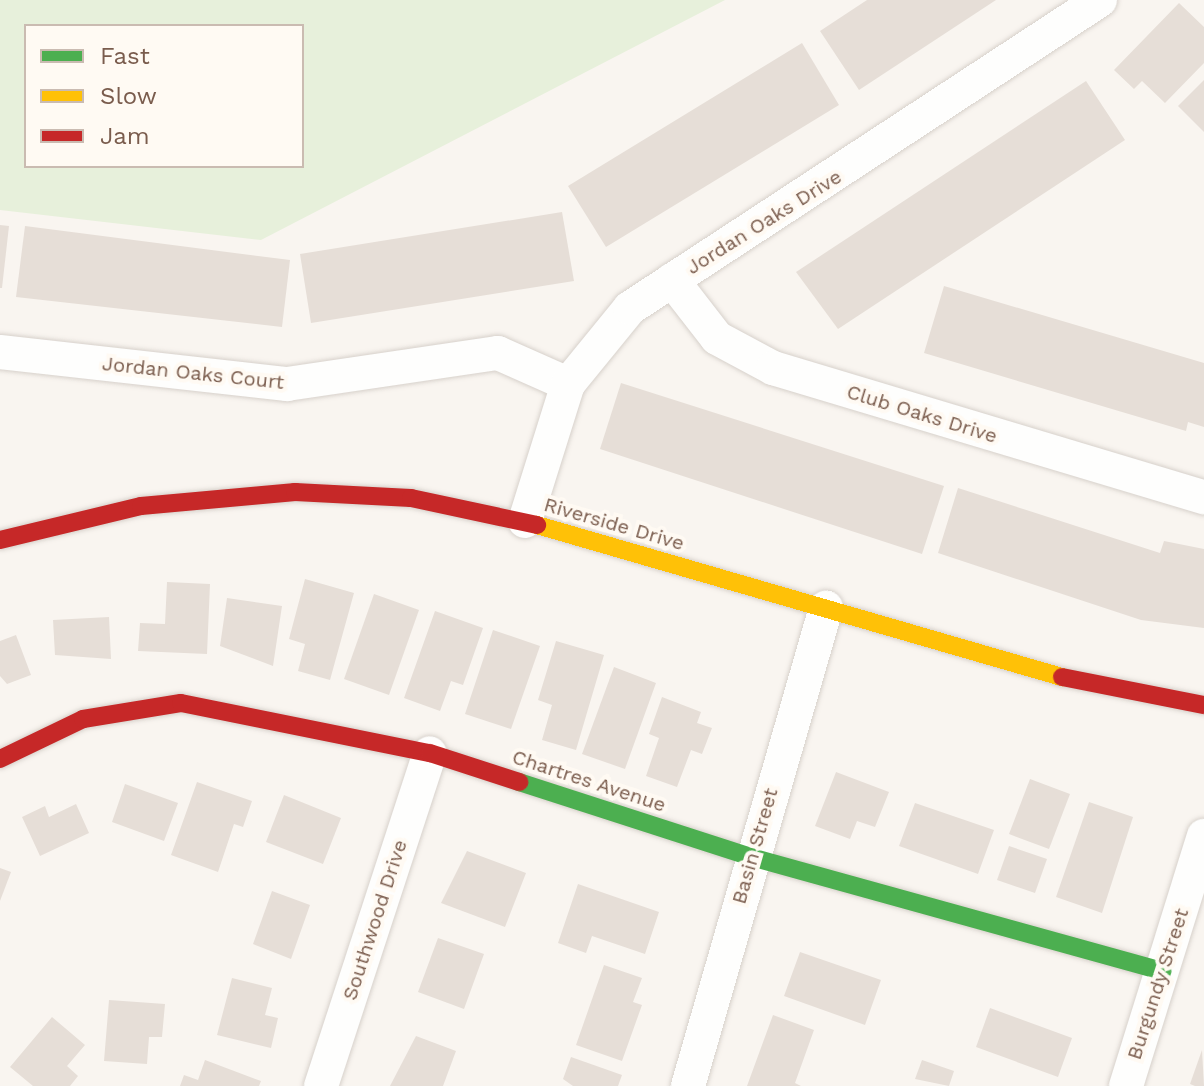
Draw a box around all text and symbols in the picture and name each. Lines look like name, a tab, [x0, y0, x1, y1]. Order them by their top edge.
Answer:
legend	[24, 24, 304, 168]
text: Fast	[100, 42, 150, 70]
text: Slow	[100, 82, 157, 110]
text: Jam	[100, 122, 150, 150]
street label: Jordan Oaks Drive	[682, 165, 846, 279]
street label: Jordan Oaks Court	[101, 352, 285, 394]
street label: Club Oaks Drive	[844, 380, 1000, 448]
street label: Riverside Drive	[541, 493, 687, 555]
street label: Chartres Avenue	[509, 745, 669, 817]
street label: Basin Street	[727, 785, 783, 907]
street label: Southwood Drive	[338, 837, 412, 1003]
street label: Burgundy Street	[1122, 905, 1194, 1063]

